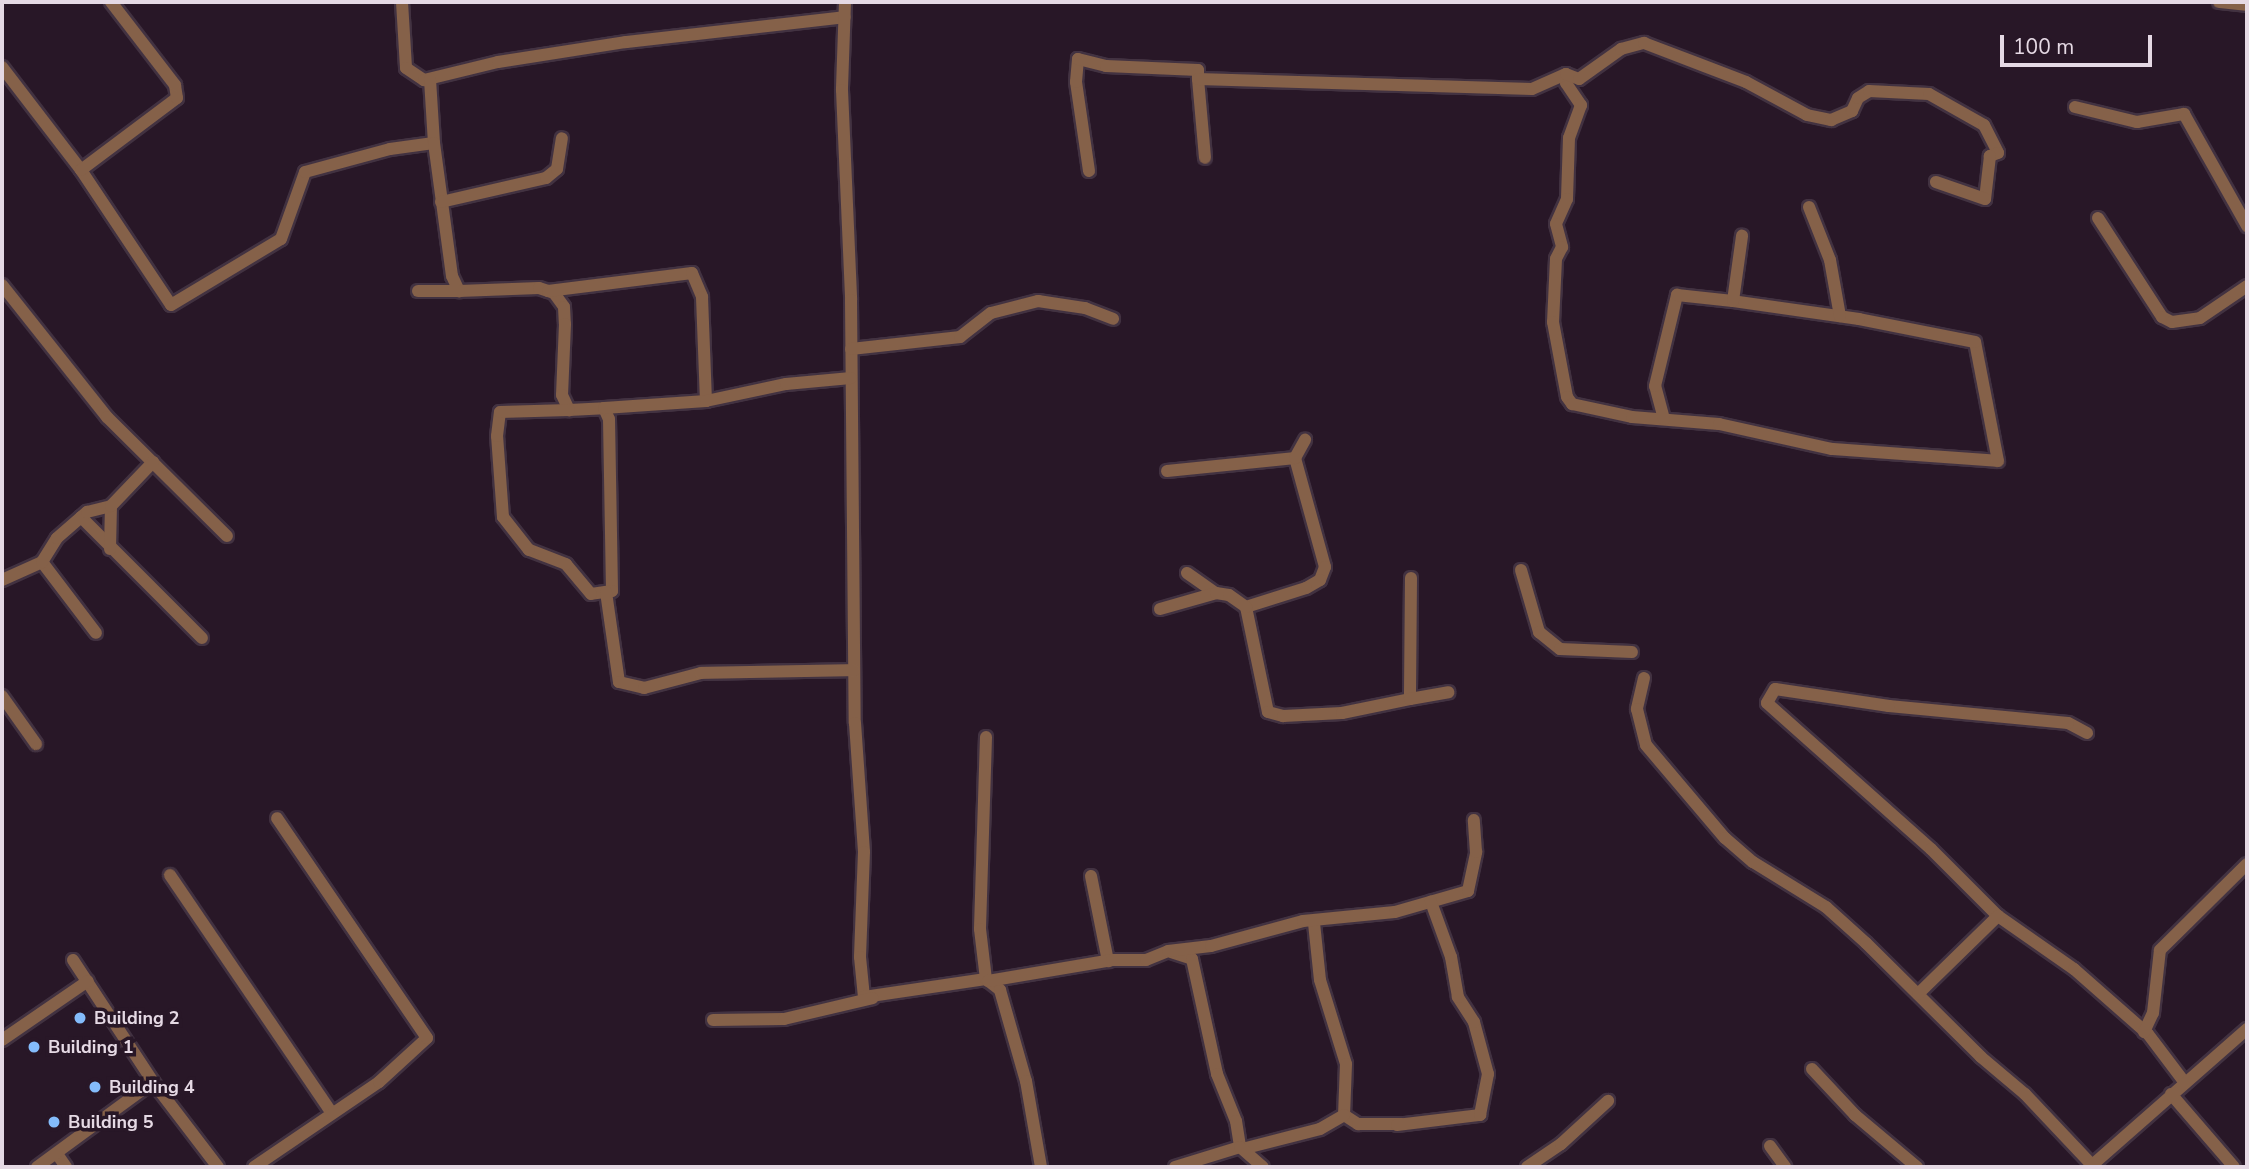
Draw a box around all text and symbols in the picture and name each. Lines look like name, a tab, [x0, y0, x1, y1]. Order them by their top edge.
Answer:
scale bar	[2004, 21, 2156, 65]
text: 100 m	[2013, 33, 2074, 61]
place label: Building 2	[94, 1007, 179, 1029]
marker: Building 2	[72, 1010, 88, 1026]
place label: Building 1	[48, 1036, 133, 1058]
marker: Building 1	[26, 1039, 42, 1055]
place label: Building 4	[109, 1076, 194, 1098]
marker: Building 4	[87, 1079, 103, 1095]
place label: Building 5	[68, 1111, 153, 1133]
marker: Building 5	[46, 1114, 62, 1130]

